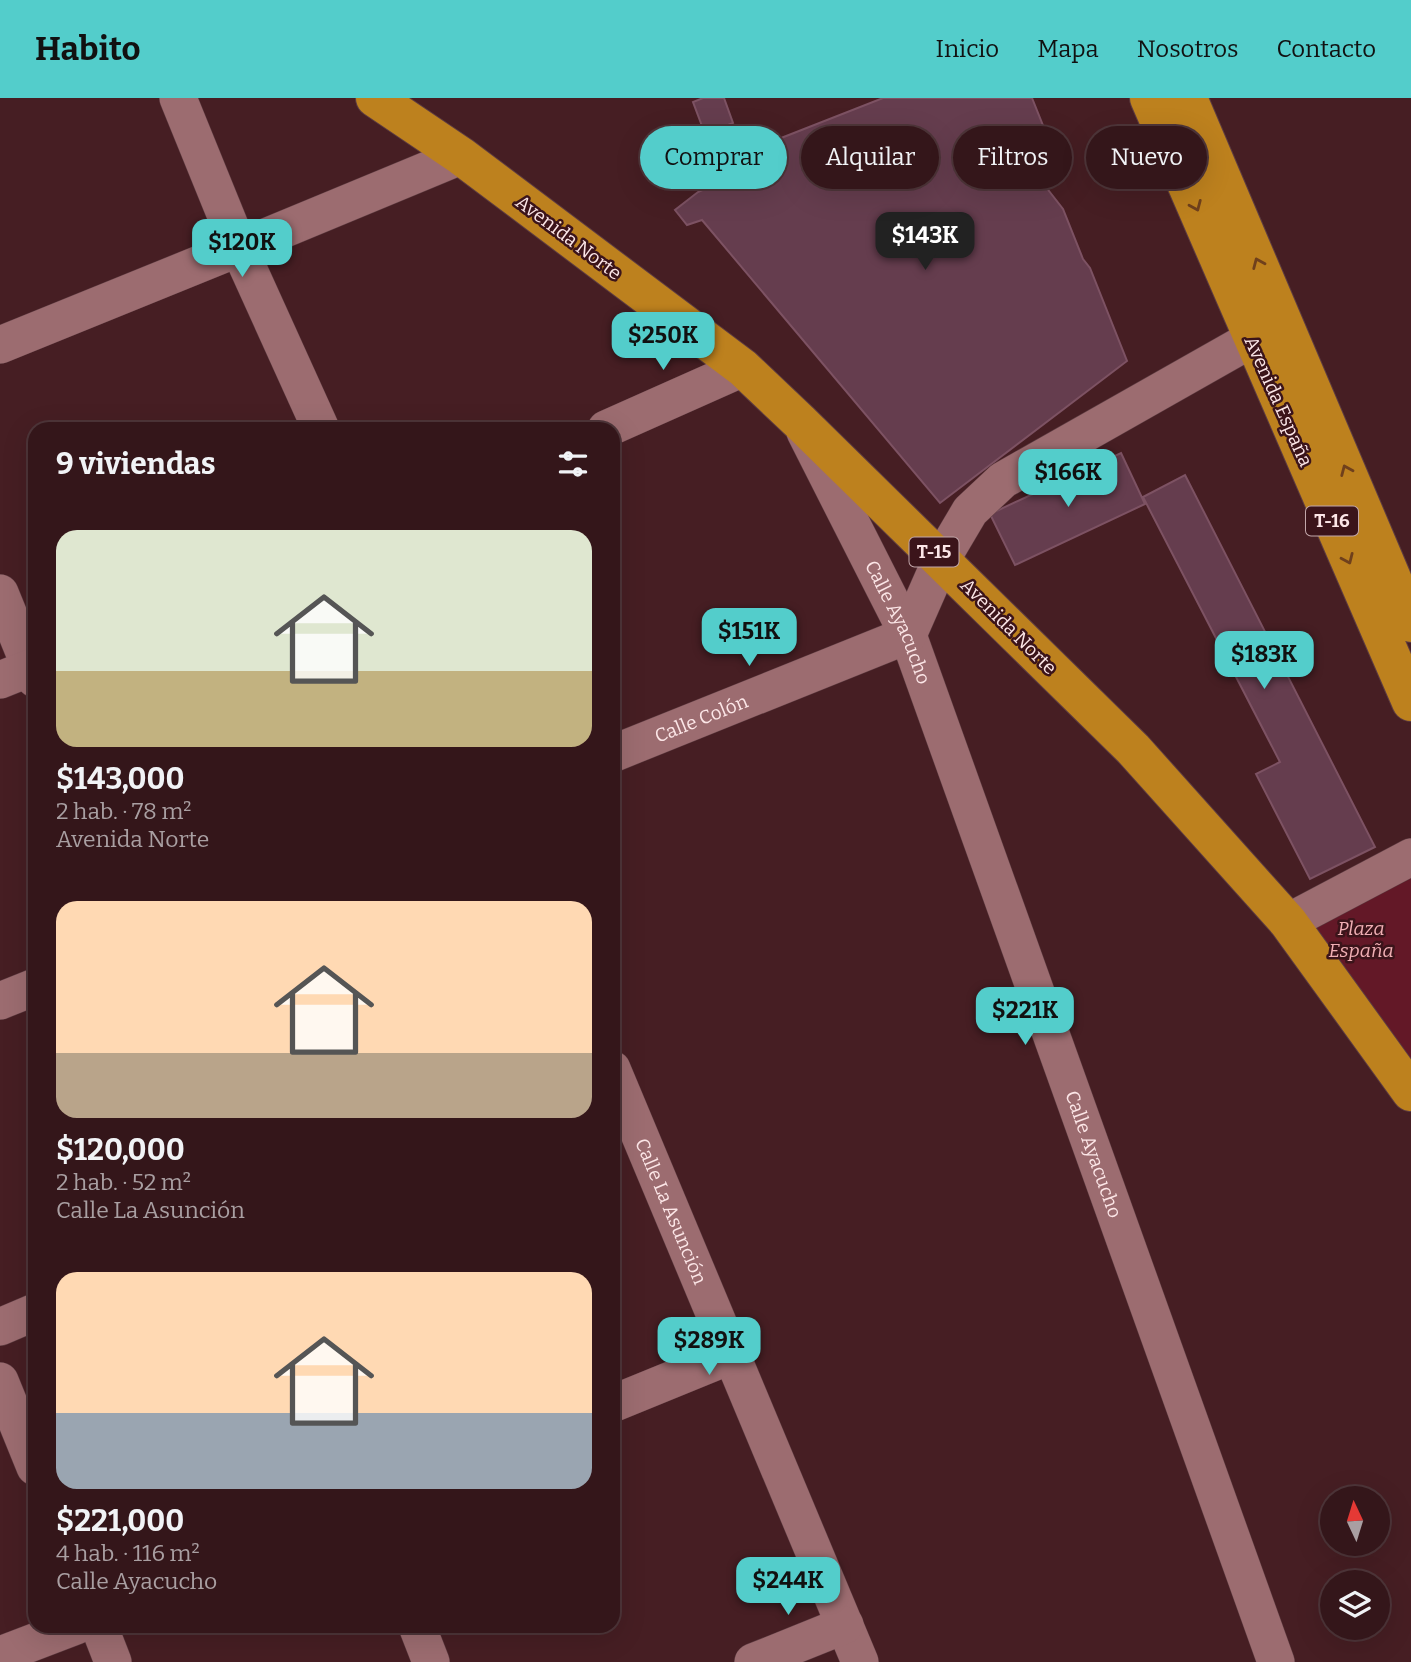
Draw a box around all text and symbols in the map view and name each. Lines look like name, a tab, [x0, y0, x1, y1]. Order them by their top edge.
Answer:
text: Habito	[35, 29, 141, 69]
text: Inicio	[935, 35, 999, 63]
text: Mapa	[1037, 35, 1099, 63]
text: Nosotros	[1137, 35, 1238, 63]
text: Contacto	[1276, 35, 1376, 63]
chip: Comprar	[640, 126, 787, 189]
chip: Alquilar	[801, 126, 939, 189]
chip: Filtros	[953, 126, 1072, 189]
chip: Nuevo	[1086, 126, 1207, 189]
street label: Avenida Norte	[511, 190, 626, 285]
one-way arrow	[1187, 199, 1201, 211]
pin: $143K	[876, 212, 974, 272]
pin: $120K	[193, 220, 291, 279]
text: $143K	[891, 221, 959, 249]
text: $120K	[208, 228, 276, 256]
one-way arrow	[1252, 258, 1266, 270]
pin: $250K	[614, 313, 712, 372]
text: $250K	[628, 321, 698, 349]
street label: Avenida España	[1240, 332, 1318, 470]
icon: filters	[554, 445, 592, 483]
text: 9 viviendas	[56, 446, 215, 482]
pin: $166K	[1019, 450, 1117, 509]
text: $166K	[1034, 458, 1102, 486]
one-way arrow	[1340, 465, 1354, 477]
road number: T-16	[1306, 506, 1358, 536]
road number: T-15	[909, 538, 958, 566]
one-way arrow	[1340, 552, 1354, 564]
street label: Calle Ayacucho	[860, 557, 936, 687]
street label: Avenida Norte	[956, 573, 1062, 679]
icon: home	[261, 576, 387, 702]
pin: $151K	[700, 608, 798, 668]
text: $151K	[718, 617, 780, 645]
pin: $183K	[1215, 632, 1313, 691]
text: $183K	[1231, 640, 1297, 668]
street label: Calle Colón	[651, 690, 751, 748]
text: $143,000	[56, 761, 185, 797]
text: 2 hab. · 78 m²	[56, 797, 192, 825]
text: Avenida Norte	[56, 825, 209, 853]
park label: Plaza España	[1328, 917, 1394, 962]
icon: home	[261, 947, 387, 1073]
pin: $221K	[976, 988, 1074, 1047]
text: $221K	[992, 996, 1058, 1024]
street label: Calle Ayacucho	[1060, 1088, 1127, 1221]
text: $120,000	[56, 1132, 185, 1168]
street label: Calle La Asunción	[630, 1135, 712, 1288]
text: 2 hab. · 52 m²	[56, 1168, 191, 1196]
text: Calle La Asunción	[56, 1196, 245, 1224]
icon: home	[261, 1318, 387, 1444]
pin: $289K	[660, 1318, 758, 1377]
text: $289K	[674, 1326, 744, 1354]
north arrow	[1320, 1486, 1390, 1556]
map controls	[1320, 1486, 1390, 1640]
text: $221,000	[56, 1503, 184, 1539]
text: 4 hab. · 116 m²	[56, 1539, 200, 1567]
pin: $244K	[739, 1558, 837, 1617]
text: $244K	[752, 1566, 824, 1594]
text: Calle Ayacucho	[56, 1567, 217, 1595]
button: layers	[1320, 1570, 1390, 1640]

